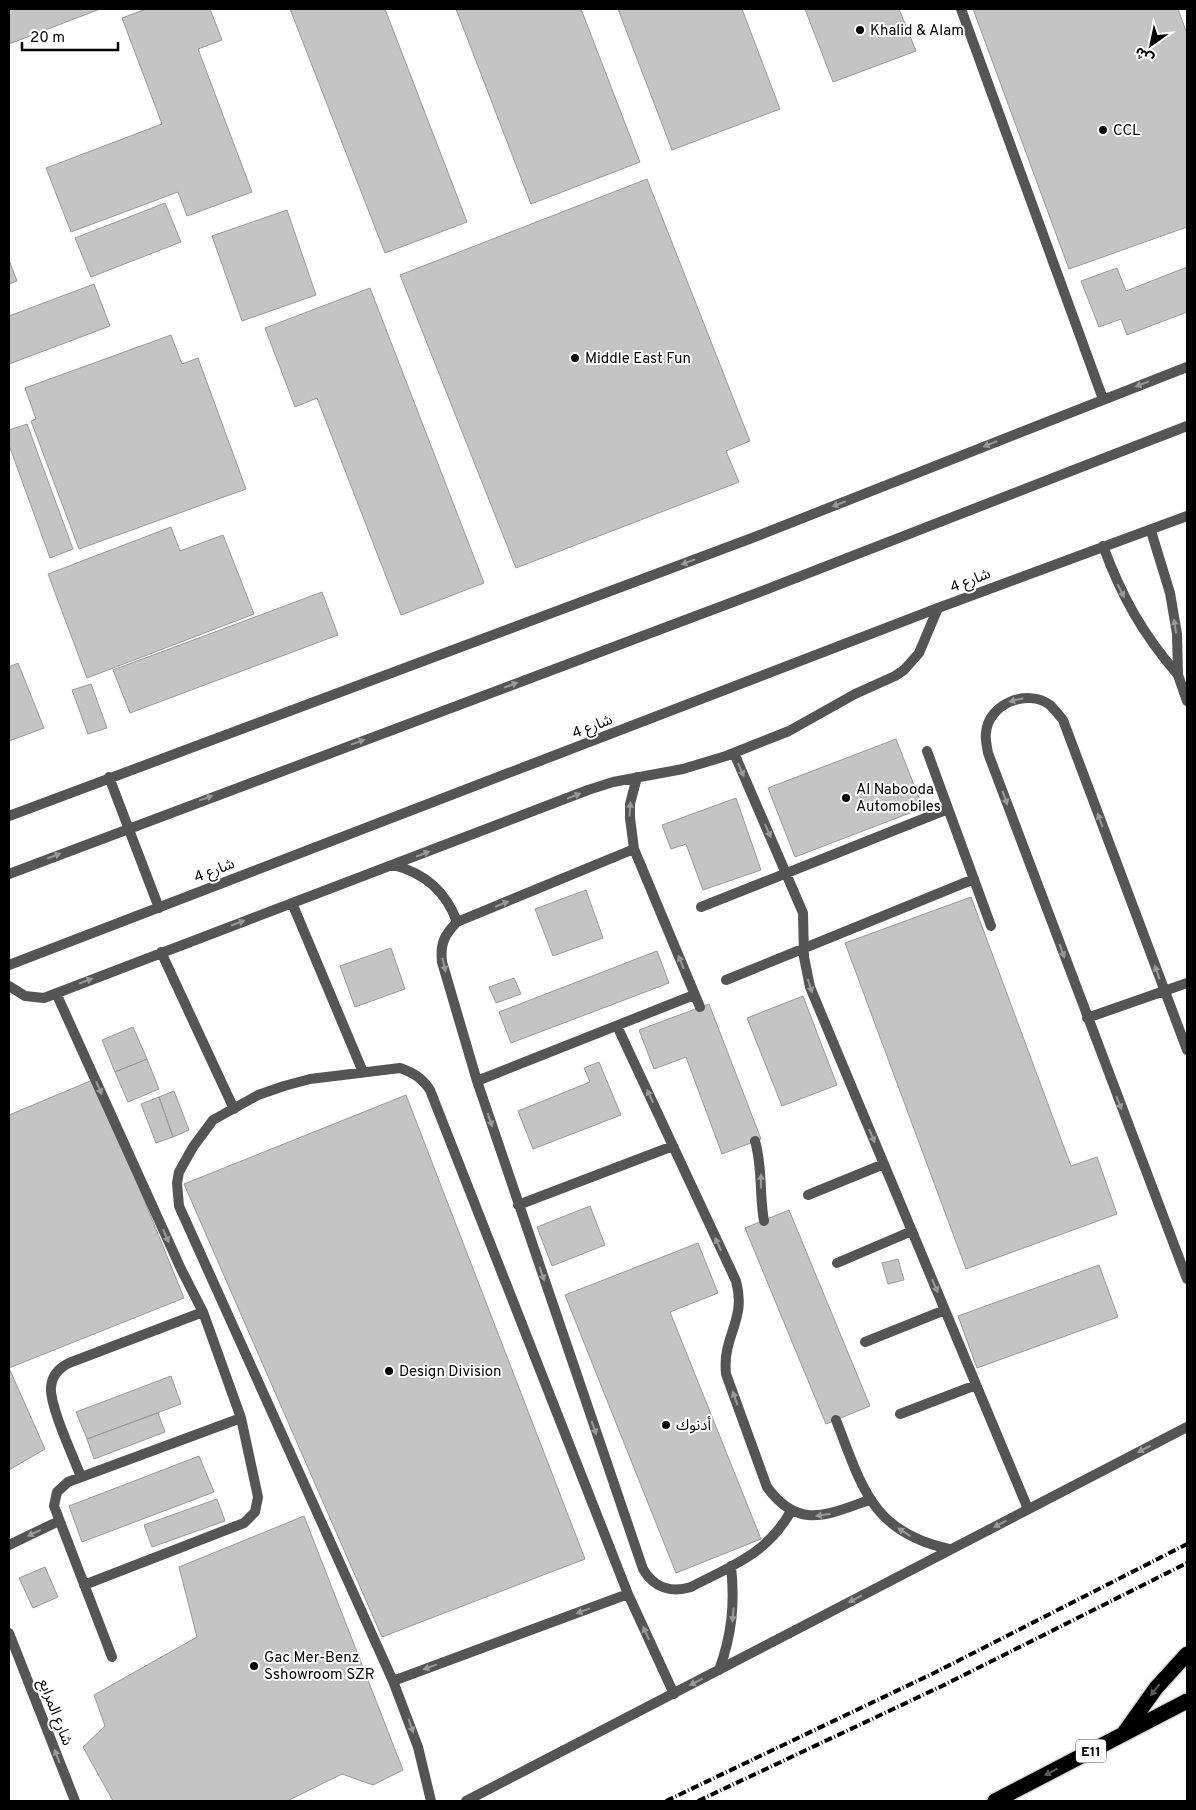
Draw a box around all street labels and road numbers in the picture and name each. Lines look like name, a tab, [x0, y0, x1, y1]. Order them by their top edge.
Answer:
street label: شارع 4	[947, 565, 994, 599]
street label: شارع 4	[569, 711, 616, 745]
street label: شارع 4	[191, 855, 238, 889]
street label: شارع المرابع	[32, 1676, 76, 1749]
road number: E11	[1076, 1740, 1106, 1762]

